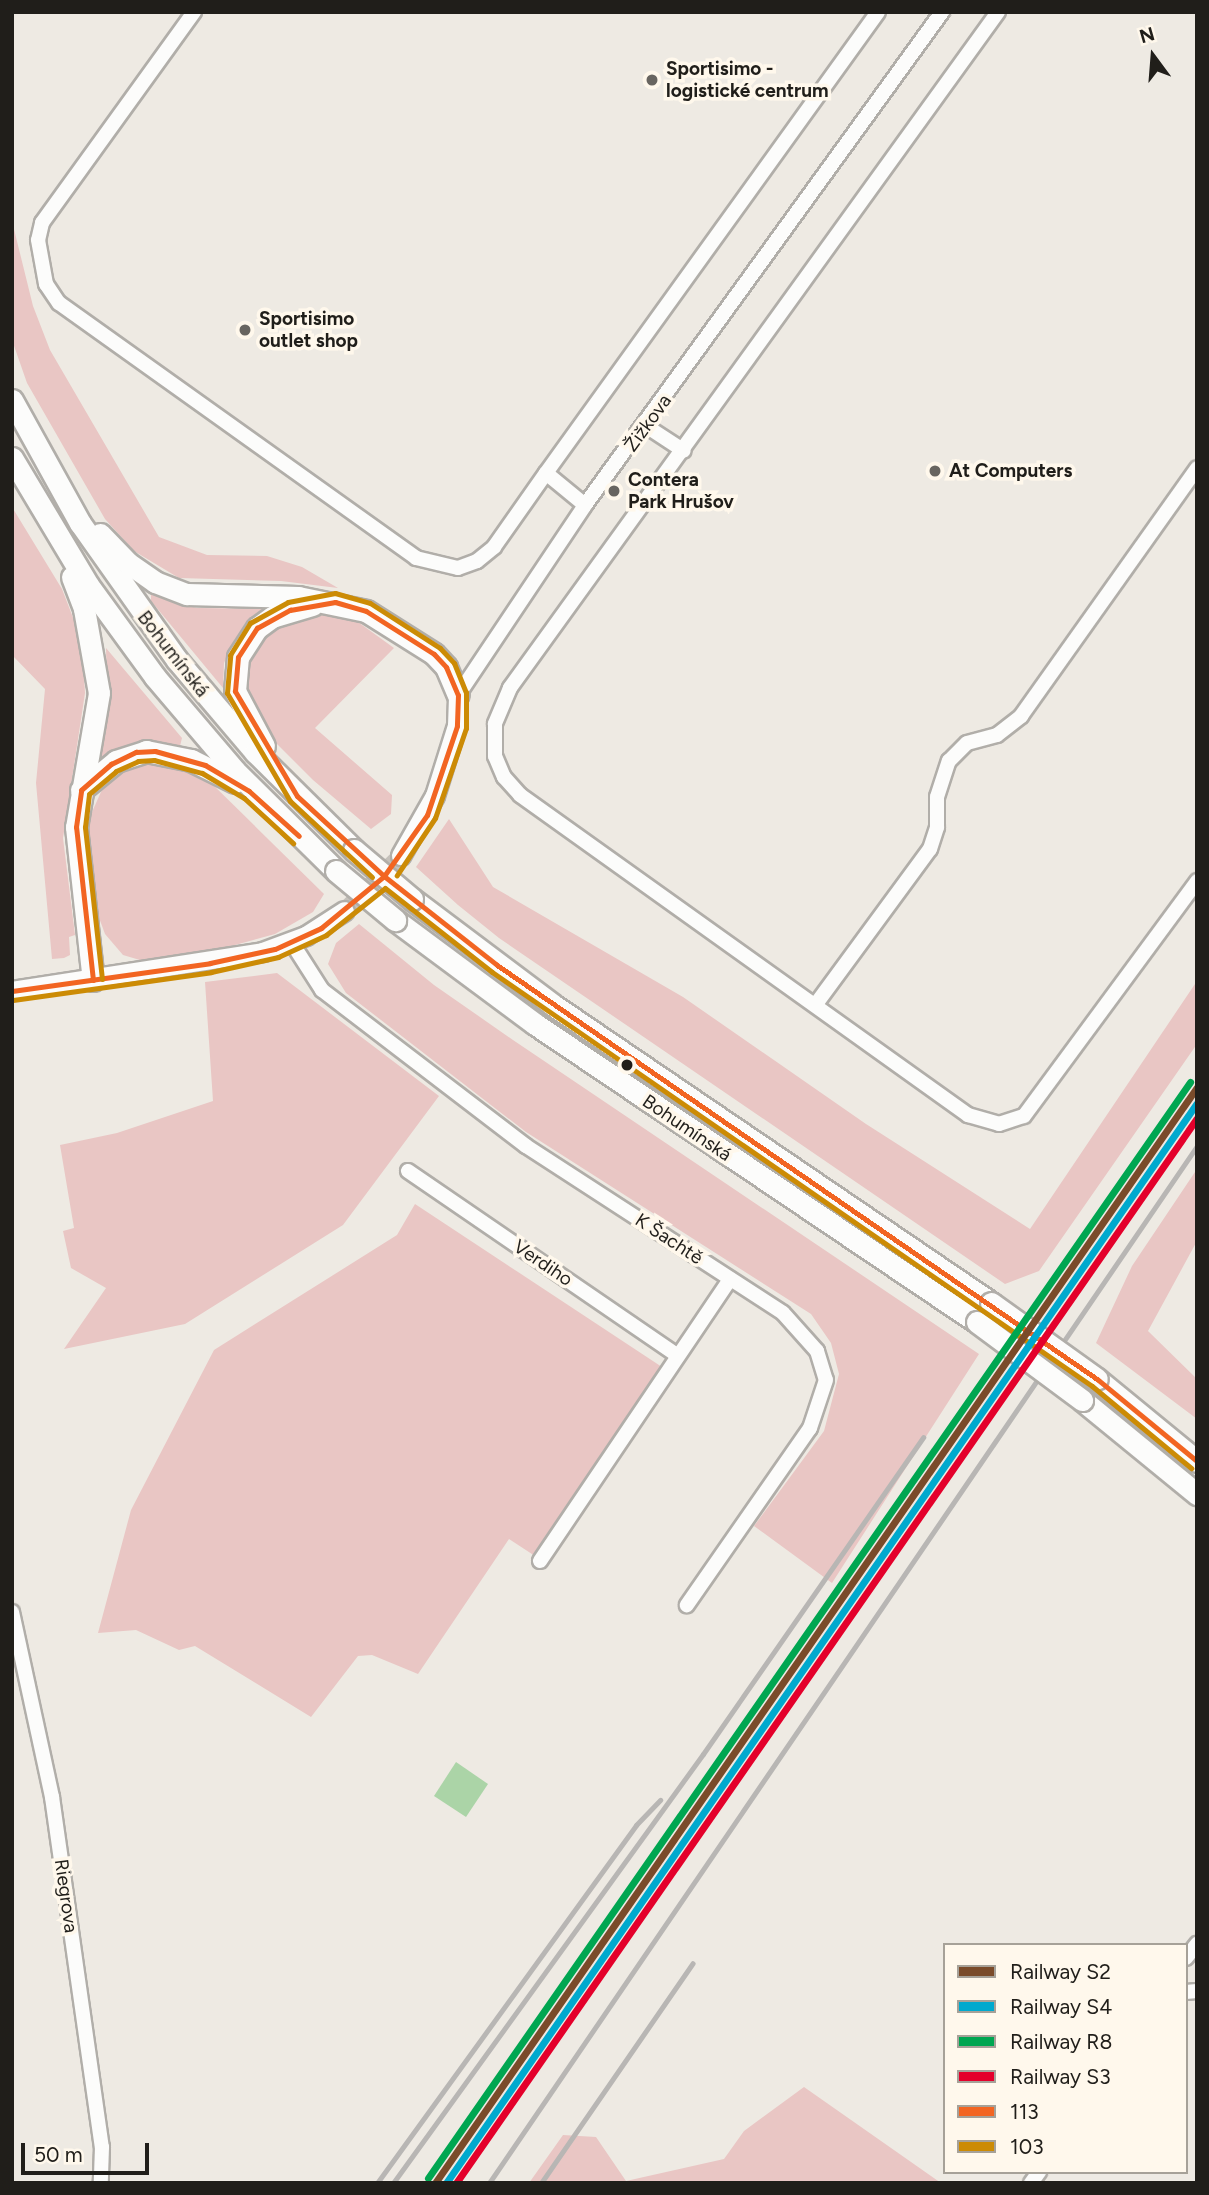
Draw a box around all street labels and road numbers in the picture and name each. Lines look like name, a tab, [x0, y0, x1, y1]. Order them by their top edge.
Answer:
street label: Žižkova	[620, 390, 676, 456]
street label: Bohumínská	[132, 607, 214, 701]
street label: Bohumínská	[638, 1090, 736, 1166]
street label: K Šachtě	[631, 1209, 707, 1269]
street label: Verdiho	[509, 1235, 577, 1291]
street label: Riegrova	[50, 1858, 82, 1934]

